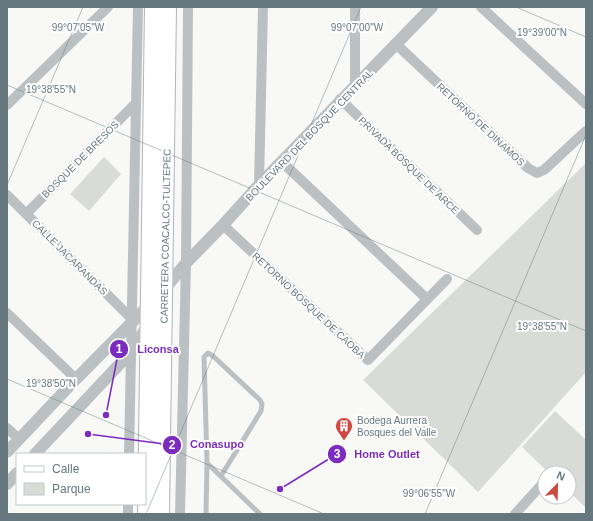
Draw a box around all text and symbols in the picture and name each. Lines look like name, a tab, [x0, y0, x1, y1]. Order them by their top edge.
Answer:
text: 99°07'05"W	[52, 22, 105, 33]
text: 99°07'00"W	[331, 22, 384, 33]
text: 19°39'00"N	[517, 27, 567, 38]
street label: BOULEVARD DEL BOSQUE CENTRAL	[244, 67, 375, 203]
street label: RETORNO DE DINAMOS	[435, 81, 527, 168]
text: 19°38'55"N	[26, 84, 76, 95]
street label: PRIVADA BOSQUE DE ARCE	[356, 115, 461, 216]
street label: BOSQUE DE BRESOS	[40, 118, 121, 200]
street label: CARRETERA COACALCO-TULTEPEC	[158, 149, 173, 324]
street label: CALLE JACARANDAS	[30, 218, 110, 297]
street label: RETORNO BOSQUE DE CAOBA	[250, 250, 367, 361]
text: 19°38'55"N	[517, 321, 567, 332]
callout: Liconsa	[109, 338, 186, 361]
text: 1	[116, 342, 123, 356]
text: Liconsa	[137, 343, 180, 355]
text: 19°38'50"N	[26, 378, 76, 389]
place label: Bodega Aurrera Bosques del Valle	[357, 415, 437, 438]
building icon: Bodega Aurrera Bosques del Valle	[334, 416, 354, 441]
callout: Conasupo	[162, 433, 252, 456]
text: 2	[169, 438, 176, 452]
text: Conasupo	[190, 438, 244, 450]
callout: Home Outlet	[327, 443, 428, 466]
text: 3	[334, 447, 341, 461]
text: Home Outlet	[354, 448, 420, 460]
legend	[16, 453, 146, 505]
text: Calle	[52, 462, 80, 476]
north arrow	[537, 465, 577, 505]
text: N	[555, 469, 567, 483]
text: Parque	[52, 482, 91, 496]
text: 99°06'55"W	[403, 488, 456, 499]

